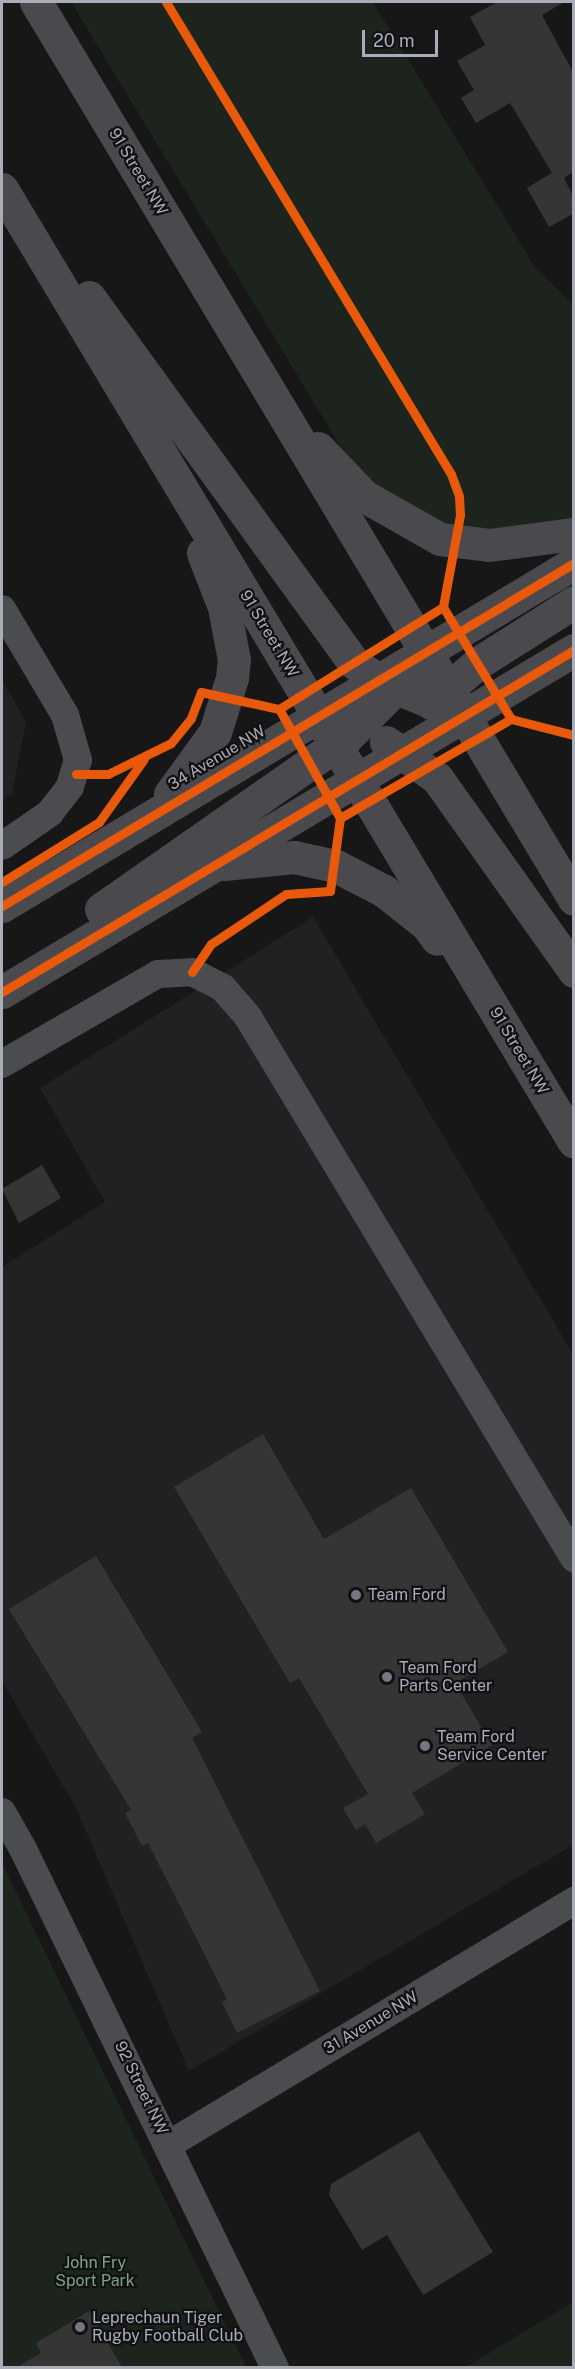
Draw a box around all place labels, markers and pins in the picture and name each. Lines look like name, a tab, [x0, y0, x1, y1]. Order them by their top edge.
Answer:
place label: Team Ford	[368, 1585, 446, 1605]
marker: Team Ford	[349, 1588, 363, 1602]
place label: Team Ford Parts Center	[399, 1658, 492, 1696]
marker: Team Ford Parts Center	[380, 1670, 394, 1684]
place label: Team Ford Service Center	[437, 1727, 547, 1765]
marker: Team Ford Service Center	[418, 1739, 432, 1753]
place label: Leprechaun Tiger Rugby Football Club	[92, 2308, 243, 2346]
marker: Leprechaun Tiger Rugby Football Club	[73, 2320, 87, 2334]

